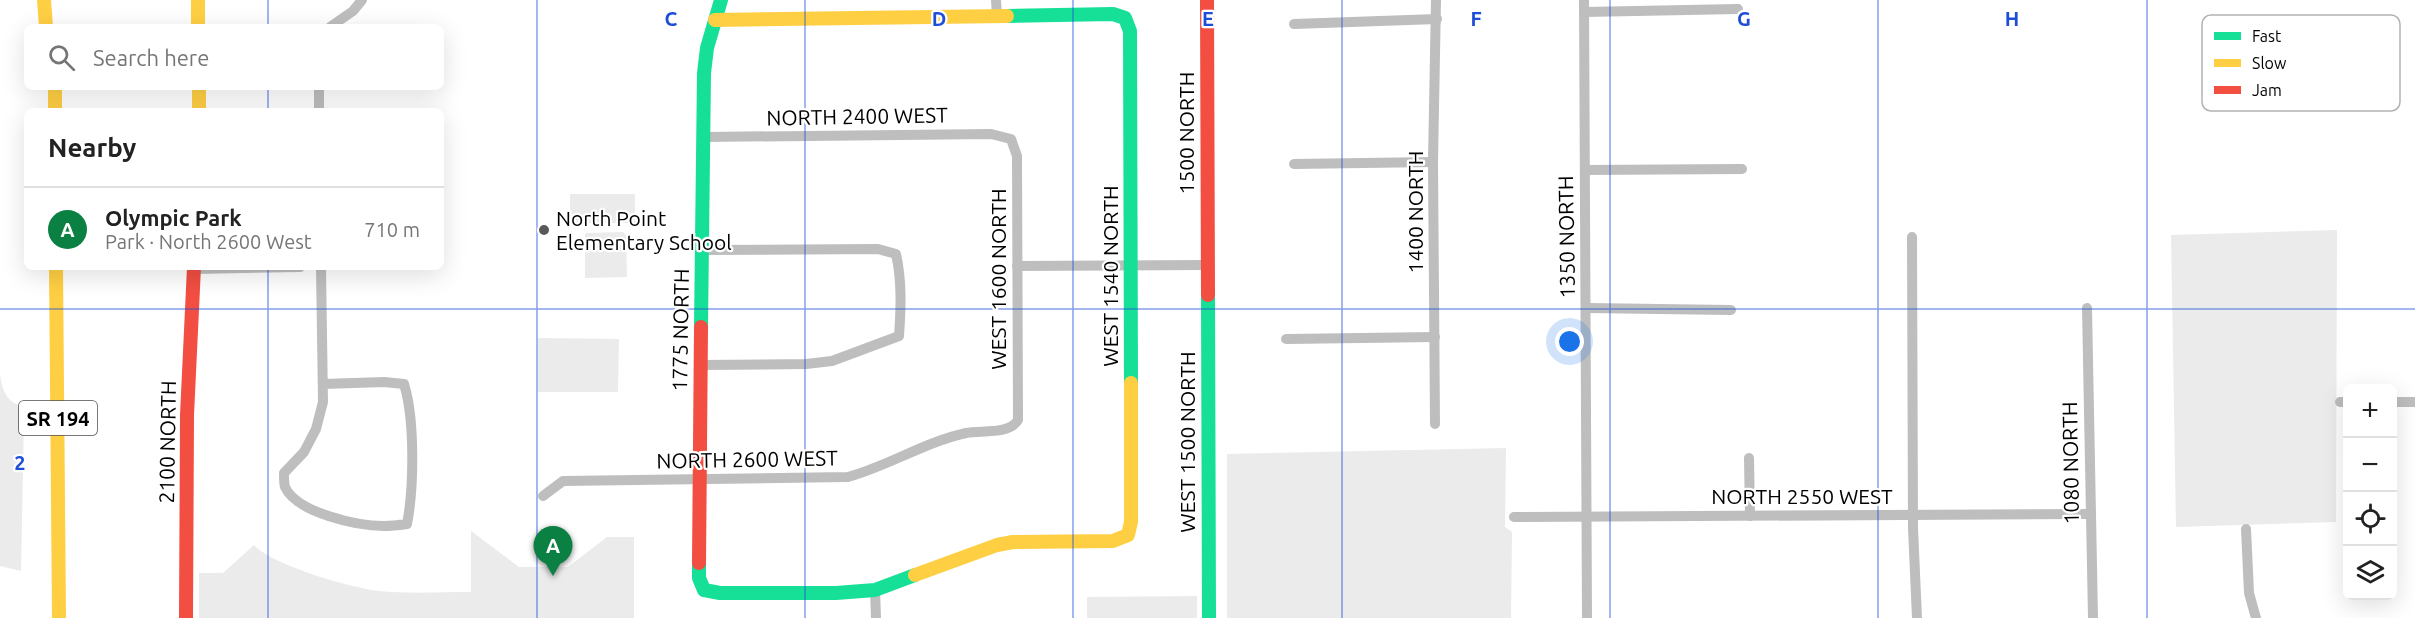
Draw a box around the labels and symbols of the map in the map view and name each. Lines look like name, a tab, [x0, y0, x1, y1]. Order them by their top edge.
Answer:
text: C	[665, 7, 678, 30]
text: D	[932, 7, 946, 30]
text: E	[1202, 7, 1214, 30]
text: F	[1470, 7, 1482, 30]
text: G	[1737, 7, 1751, 30]
text: H	[2005, 7, 2019, 30]
legend	[2202, 15, 2400, 111]
text: Fast	[2252, 27, 2282, 45]
text: Slow	[2252, 54, 2287, 72]
street label: 1500 NORTH	[1174, 72, 1198, 194]
text: Jam	[2252, 81, 2282, 99]
street label: NORTH 2400 WEST	[766, 102, 948, 130]
street label: 1400 NORTH	[1403, 151, 1427, 273]
street label: 1350 NORTH	[1553, 175, 1579, 299]
street label: WEST 1540 NORTH	[1098, 185, 1122, 367]
street label: WEST 1600 NORTH	[986, 188, 1010, 370]
place label: North Point Elementary School	[556, 206, 732, 254]
marker: North Point Elementary School	[537, 223, 551, 237]
street label: 1775 NORTH	[667, 268, 693, 392]
your location	[1555, 327, 1584, 356]
street label: WEST 1500 NORTH	[1175, 351, 1199, 533]
street label: 2100 NORTH	[154, 380, 180, 504]
road number: SR 194	[19, 401, 97, 435]
street label: 1080 NORTH	[2057, 401, 2083, 525]
street label: NORTH 2600 WEST	[656, 445, 838, 473]
text: 2	[14, 451, 26, 474]
street label: NORTH 2550 WEST	[1711, 484, 1893, 508]
pin: A	[534, 526, 572, 576]

